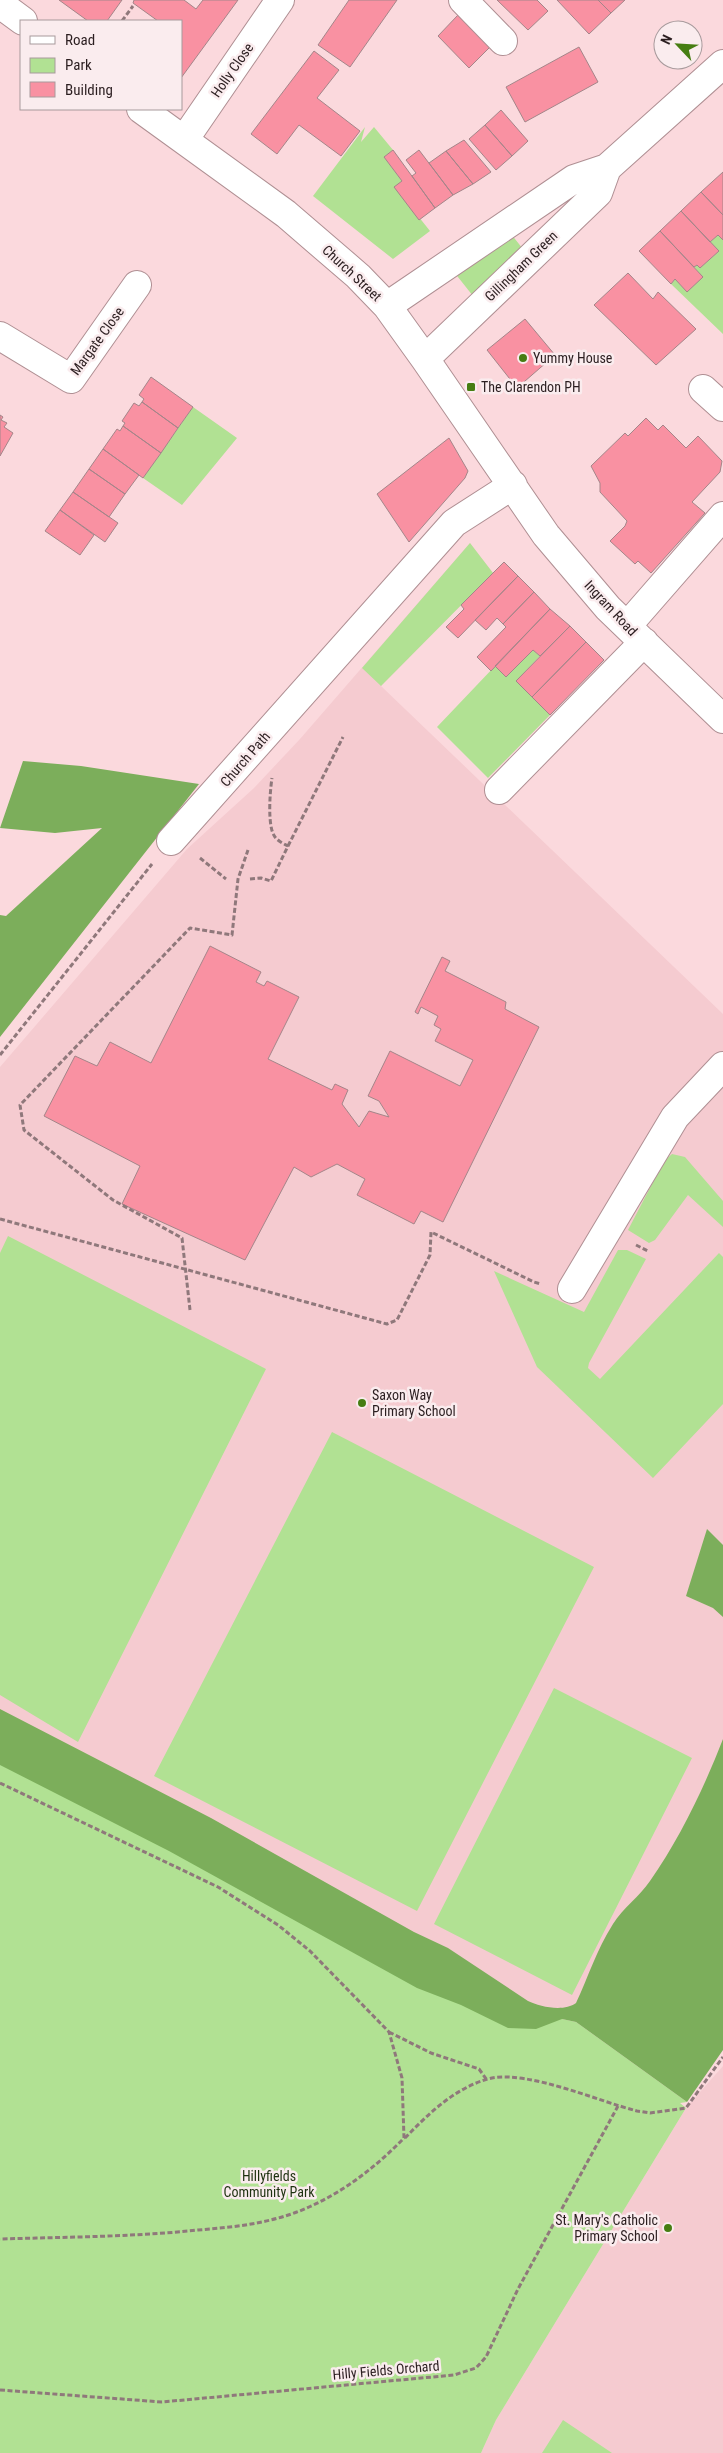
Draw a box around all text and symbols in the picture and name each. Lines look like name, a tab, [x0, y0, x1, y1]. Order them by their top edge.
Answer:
legend	[20, 20, 182, 110]
north arrow	[653, 20, 703, 70]
text: Road	[65, 31, 95, 49]
text: N	[657, 32, 675, 47]
street label: Holly Close	[208, 40, 257, 100]
text: Park	[65, 56, 92, 74]
text: Building	[65, 81, 113, 99]
street label: Gillingham Green	[482, 227, 560, 305]
street label: Church Street	[319, 242, 385, 304]
street label: Margate Close	[67, 304, 127, 378]
place label: Yummy House	[533, 350, 613, 366]
marker: Yummy House	[517, 352, 529, 364]
place label: The Clarendon PH	[481, 379, 581, 395]
marker: The Clarendon PH	[465, 381, 477, 393]
street label: Ingram Road	[581, 577, 641, 639]
street label: Church Path	[217, 728, 273, 790]
place label: Saxon Way Primary School	[372, 1387, 456, 1419]
marker: Saxon Way Primary School	[356, 1397, 368, 1409]
park label: Hillyfields Community Park	[224, 2168, 315, 2200]
place label: St. Mary's Catholic Primary School	[555, 2212, 658, 2244]
marker: St. Mary's Catholic Primary School	[662, 2222, 674, 2234]
street label: Hilly Fields Orchard	[332, 2357, 440, 2383]

